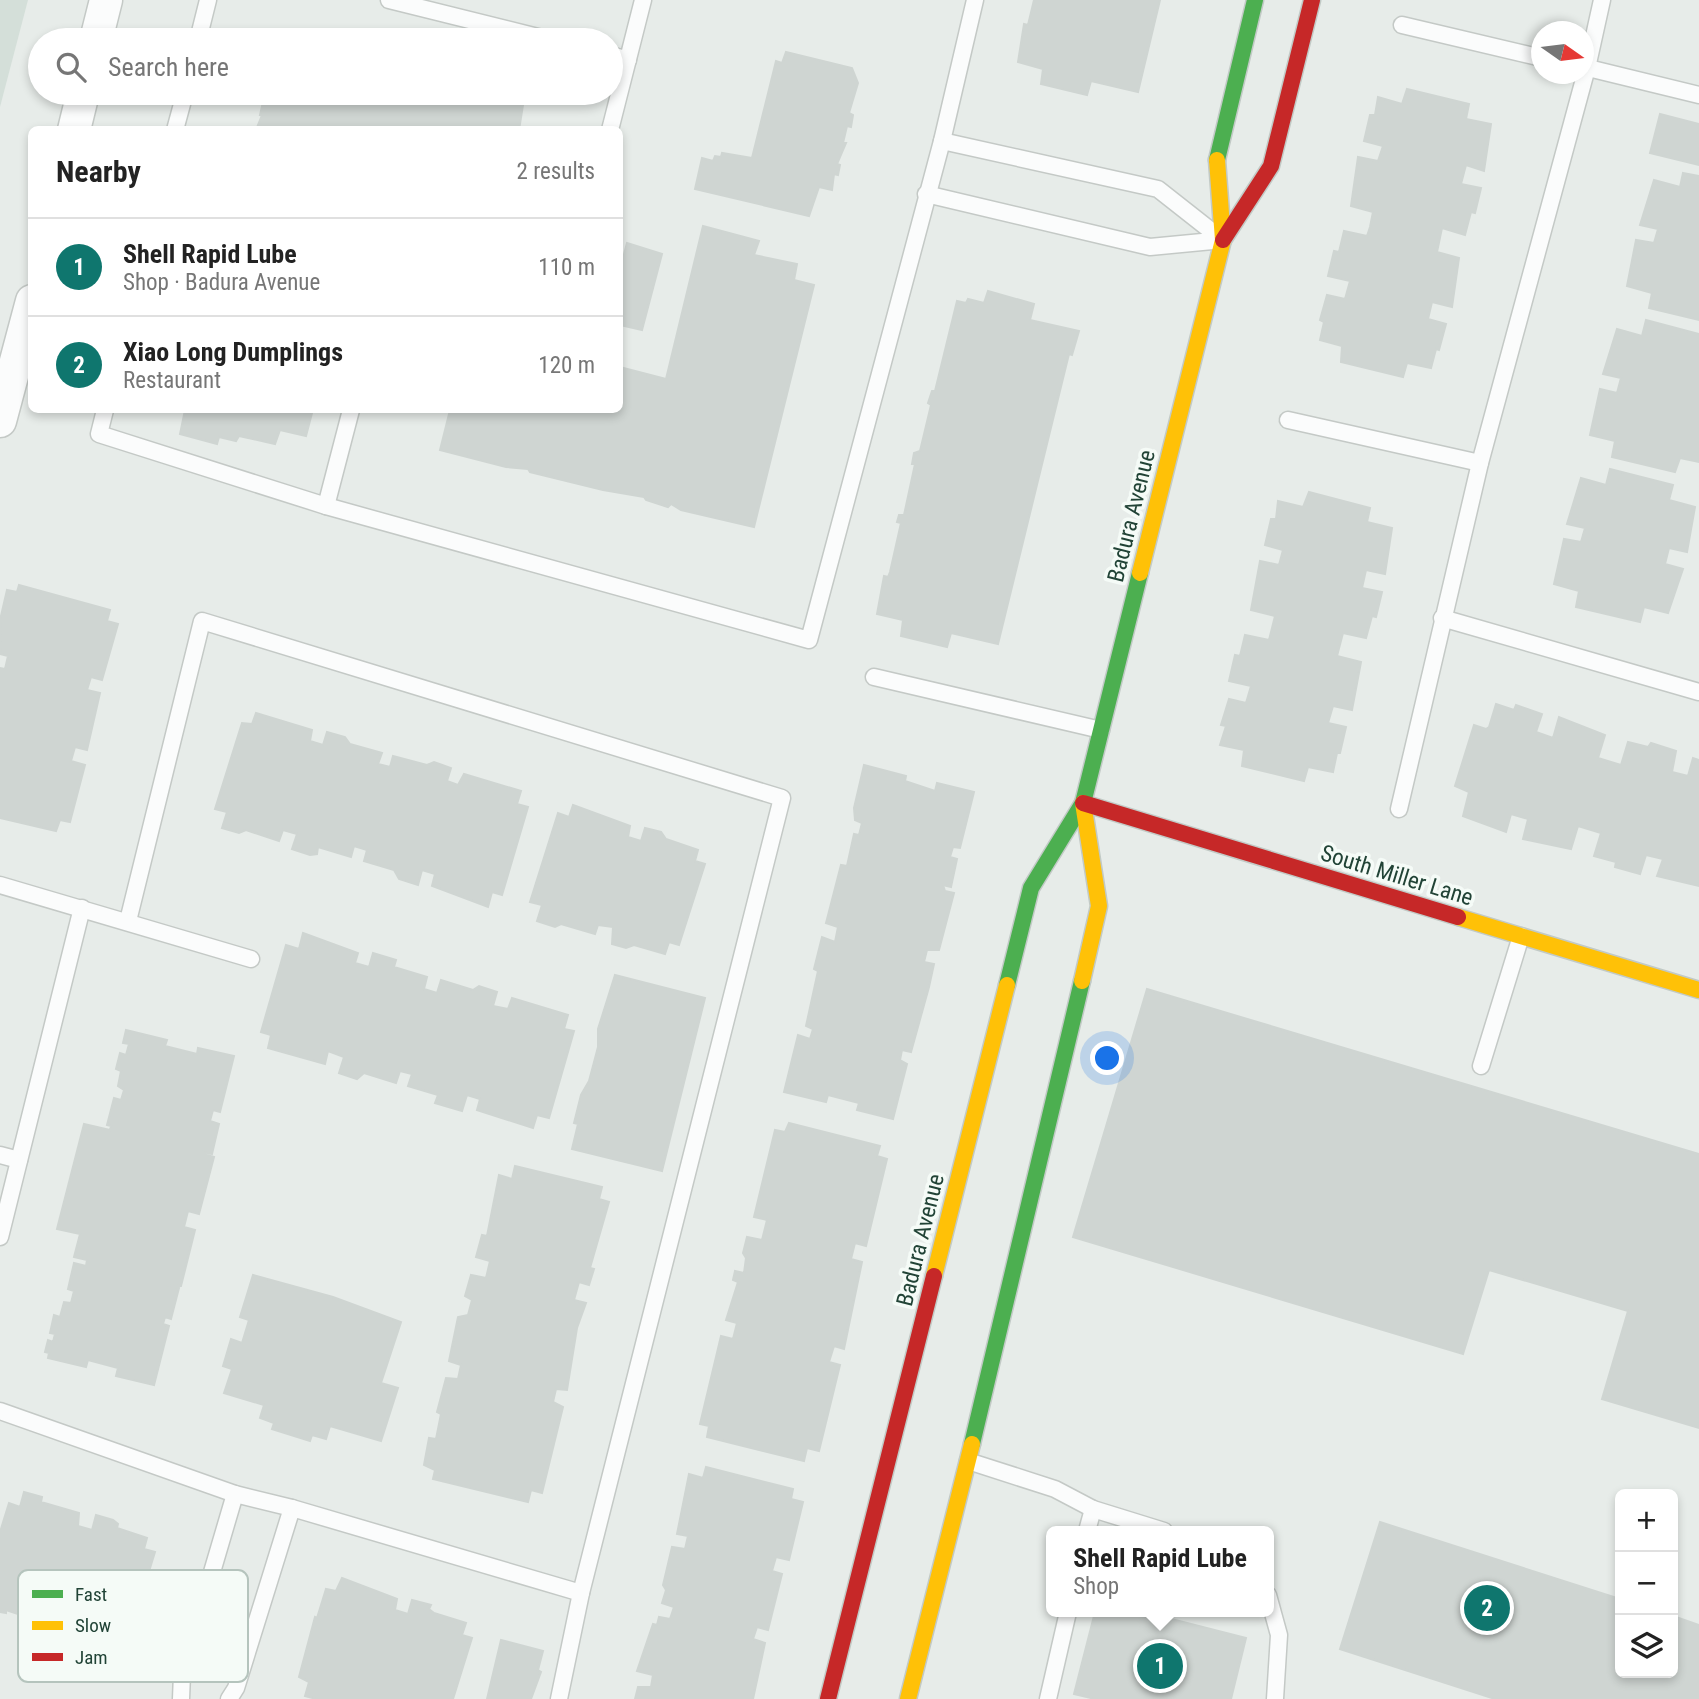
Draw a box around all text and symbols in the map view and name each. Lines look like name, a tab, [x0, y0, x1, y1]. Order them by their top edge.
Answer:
north arrow	[1531, 21, 1594, 84]
search box	[28, 28, 623, 105]
icon: search	[52, 48, 90, 86]
text: Search here	[108, 52, 229, 82]
text: Nearby	[56, 154, 141, 189]
text: 2 results	[517, 158, 595, 185]
text: Shell Rapid Lube	[123, 239, 297, 269]
text: 1	[73, 254, 85, 281]
text: 110 m	[538, 254, 595, 281]
text: Shop · Badura Avenue	[123, 269, 320, 296]
text: Xiao Long Dumplings	[123, 337, 343, 367]
text: 2	[73, 352, 85, 379]
text: 120 m	[538, 352, 595, 379]
text: Restaurant	[123, 367, 221, 394]
street label: Badura Avenue	[1102, 447, 1161, 585]
street label: South Miller Lane	[1317, 839, 1476, 911]
your location	[1090, 1041, 1124, 1075]
street label: Badura Avenue	[891, 1171, 950, 1309]
map controls	[1615, 1489, 1678, 1678]
button: +	[1615, 1489, 1678, 1552]
popup	[1046, 1526, 1274, 1617]
text: Shell Rapid Lube	[1073, 1543, 1247, 1573]
button: −	[1615, 1552, 1678, 1615]
legend	[18, 1570, 248, 1682]
text: Shop	[1073, 1573, 1119, 1600]
pin: 2	[1464, 1582, 1510, 1634]
text: Fast	[75, 1583, 107, 1606]
text: Slow	[75, 1614, 111, 1637]
button: layers	[1615, 1615, 1678, 1678]
pin: 1	[1137, 1640, 1183, 1692]
text: Jam	[75, 1646, 108, 1669]

